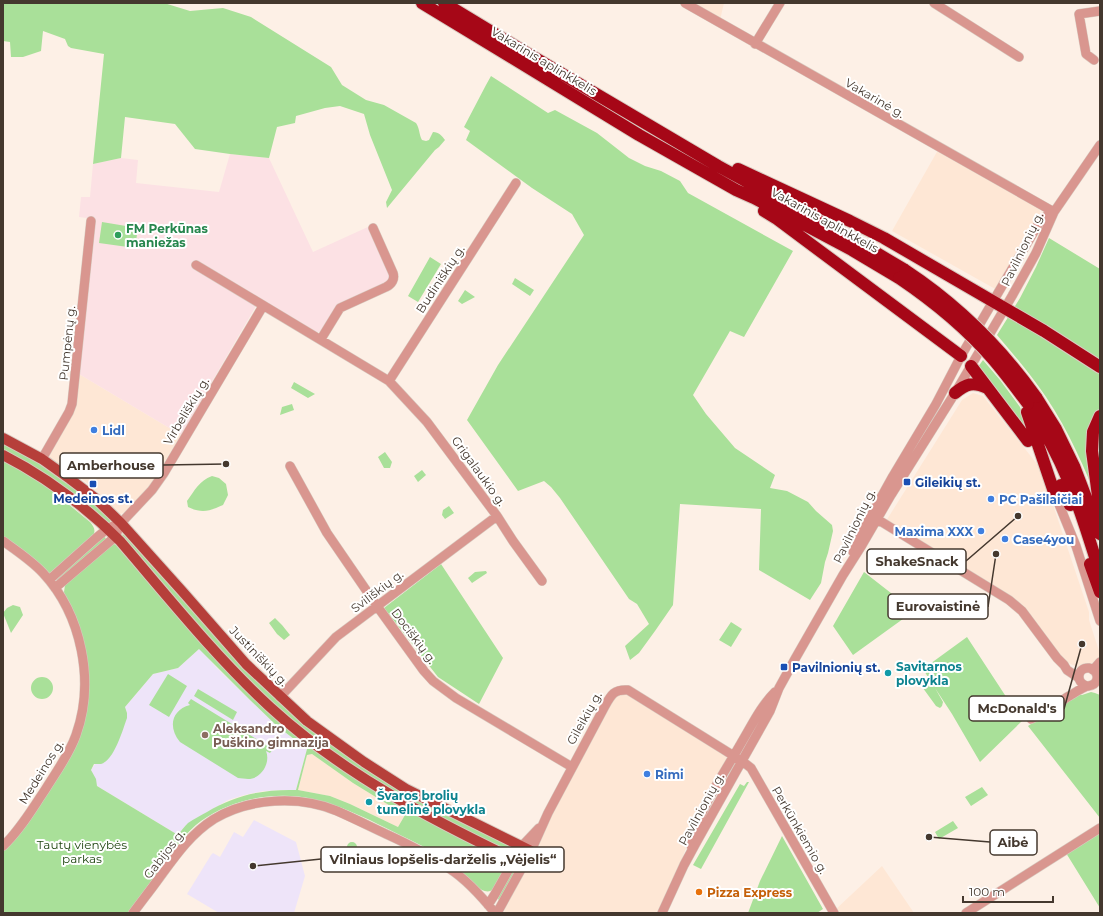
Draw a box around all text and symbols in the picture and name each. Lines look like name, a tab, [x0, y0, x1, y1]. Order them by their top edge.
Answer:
street label: Vakarinis aplinkkelis	[488, 23, 600, 99]
street label: Vakarinė g.	[843, 75, 907, 121]
street label: Vakarinis aplinkkelis	[769, 184, 882, 256]
street label: Pavilnionių g.	[998, 210, 1046, 288]
place label: FM Perkūnas maniežas	[126, 221, 209, 250]
marker: FM Perkūnas maniežas	[113, 230, 123, 240]
street label: Budiniškių g.	[412, 242, 468, 316]
street label: Pumpėnų g.	[56, 305, 78, 381]
street label: Virbeliškių g.	[160, 374, 212, 448]
place label: Lidl	[102, 423, 125, 438]
marker: Lidl	[89, 425, 99, 435]
street label: Grigalaukio g.	[449, 433, 509, 509]
callout: Amberhouse	[60, 453, 163, 478]
text: Amberhouse	[66, 457, 155, 473]
place label: Gileikių st.	[915, 475, 981, 491]
marker: Gileikių st.	[902, 477, 912, 487]
marker: Medeinos st.	[88, 479, 98, 489]
street label: Pavilnionių g.	[830, 487, 878, 565]
place label: Medeinos st.	[53, 491, 133, 506]
place label: PC Pašilaičiai	[999, 492, 1082, 507]
marker: PC Pašilaičiai	[986, 494, 996, 504]
place label: Maxima XXX	[895, 524, 973, 539]
marker: Maxima XXX	[976, 526, 986, 536]
place label: Case4you	[1013, 532, 1074, 547]
marker: Case4you	[1000, 534, 1010, 544]
callout: ShakeSnack	[867, 549, 966, 574]
text: ShakeSnack	[875, 553, 959, 569]
street label: Sviliškių g.	[348, 566, 406, 616]
callout: Eurovaistinė	[888, 594, 988, 619]
text: Eurovaistinė	[896, 598, 980, 614]
street label: Dociškių g.	[388, 605, 440, 667]
street label: Justiniškių g.	[226, 622, 291, 689]
place label: Savitarnos plovykla	[896, 659, 962, 688]
place label: Pavilnionių st.	[792, 660, 880, 676]
marker: Pavilnionių st.	[779, 662, 789, 672]
marker: Savitarnos plovykla	[883, 668, 893, 678]
street label: Gileikių g.	[563, 689, 605, 747]
callout: McDonald's	[969, 696, 1064, 721]
text: McDonald's	[977, 700, 1057, 716]
place label: Aleksandro Puškino gimnazija	[212, 721, 329, 750]
marker: Aleksandro Puškino gimnazija	[200, 730, 210, 740]
street label: Medeinos g.	[15, 737, 67, 807]
place label: Rimi	[655, 767, 684, 782]
marker: Rimi	[642, 769, 652, 779]
street label: Pavilnionių g.	[675, 770, 727, 848]
street label: Perkūnkiemio g.	[769, 784, 831, 876]
place label: Švaros brolių tunelinė plovykla	[377, 788, 486, 817]
marker: Švaros brolių tunelinė plovykla	[364, 797, 374, 807]
street label: Gabijos g.	[140, 826, 188, 882]
callout: Aibė	[990, 830, 1037, 855]
text: Aibė	[996, 834, 1029, 850]
park label: Tautų vienybės parkas	[37, 837, 127, 866]
callout: Vilniaus lopšelis-darželis „Vėjelis“	[321, 847, 564, 872]
text: Vilniaus lopšelis-darželis „Vėjelis“	[329, 851, 557, 867]
scale bar	[963, 878, 1053, 904]
text: 100 m	[969, 884, 1005, 899]
place label: Pizza Express	[707, 885, 793, 900]
marker: Pizza Express	[694, 887, 704, 897]

